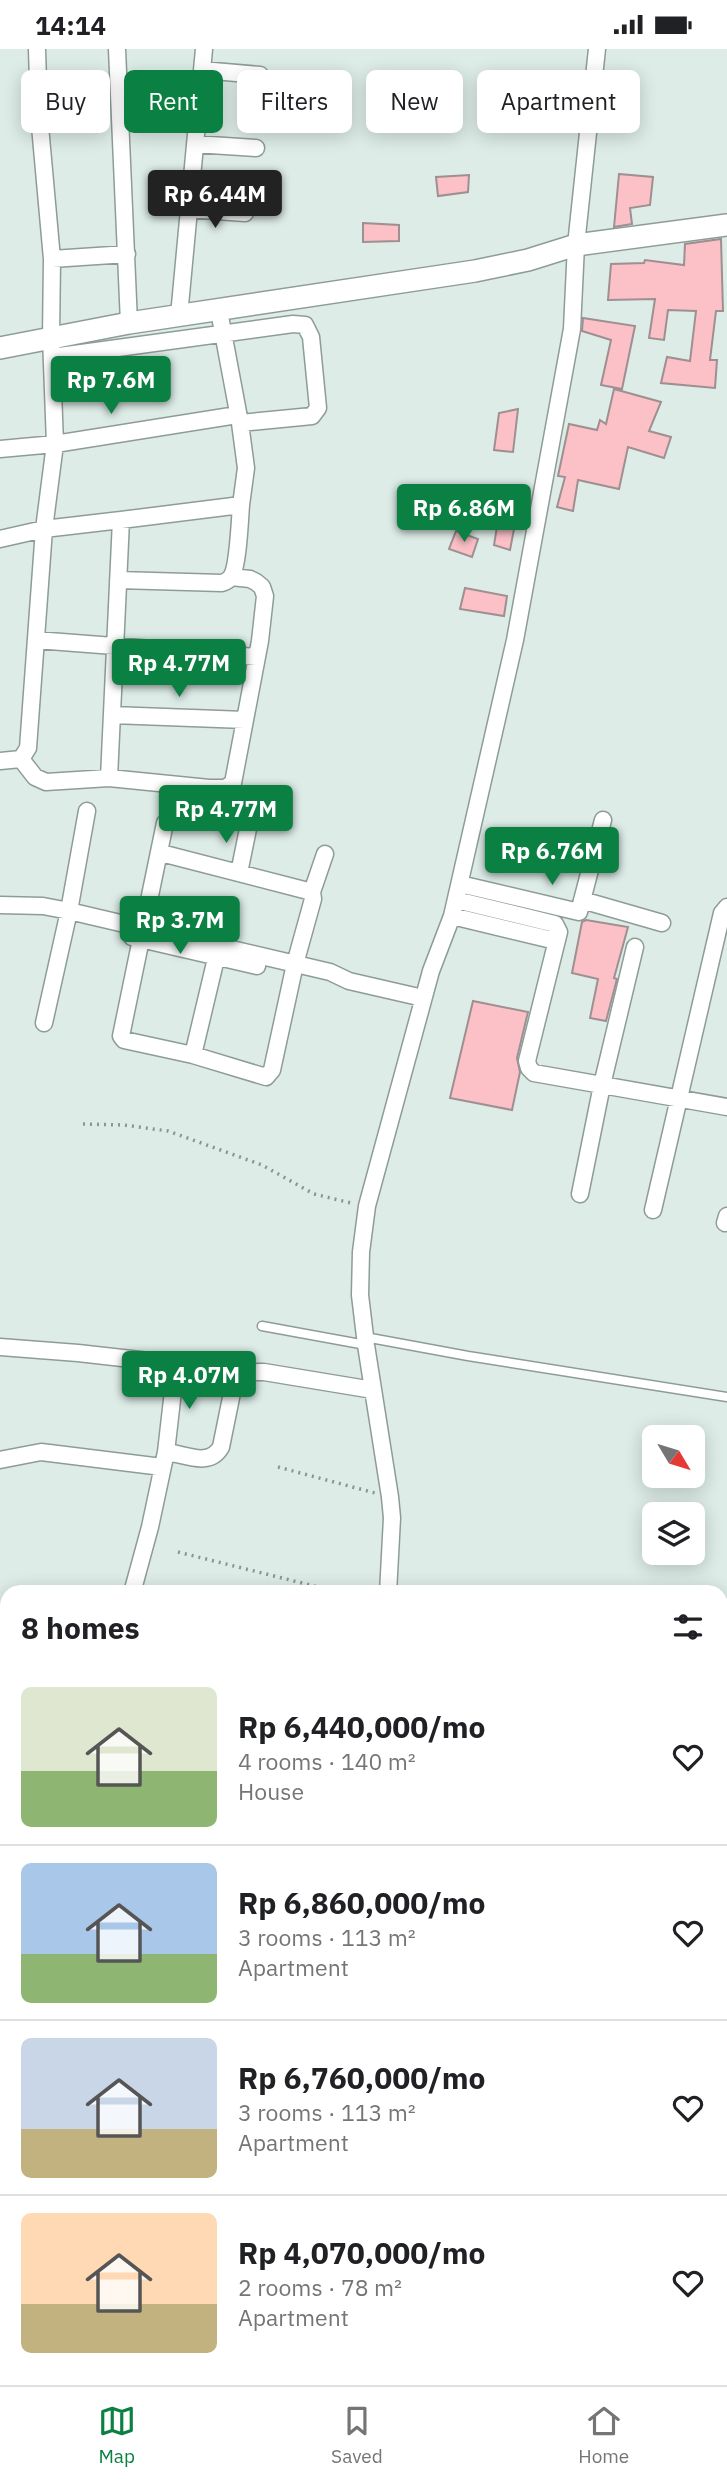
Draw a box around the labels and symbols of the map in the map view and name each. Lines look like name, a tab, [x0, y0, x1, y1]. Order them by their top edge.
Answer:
pin: Rp 6.44M	[143, 171, 287, 230]
pin: Rp 7.6M	[46, 357, 176, 416]
pin: Rp 6.86M	[392, 484, 536, 544]
pin: Rp 4.77M	[107, 639, 251, 699]
pin: Rp 4.77M	[154, 785, 298, 845]
pin: Rp 6.76M	[480, 827, 624, 887]
pin: Rp 3.7M	[115, 897, 245, 956]
pin: Rp 4.07M	[117, 1351, 261, 1411]
north arrow	[642, 1425, 705, 1487]

